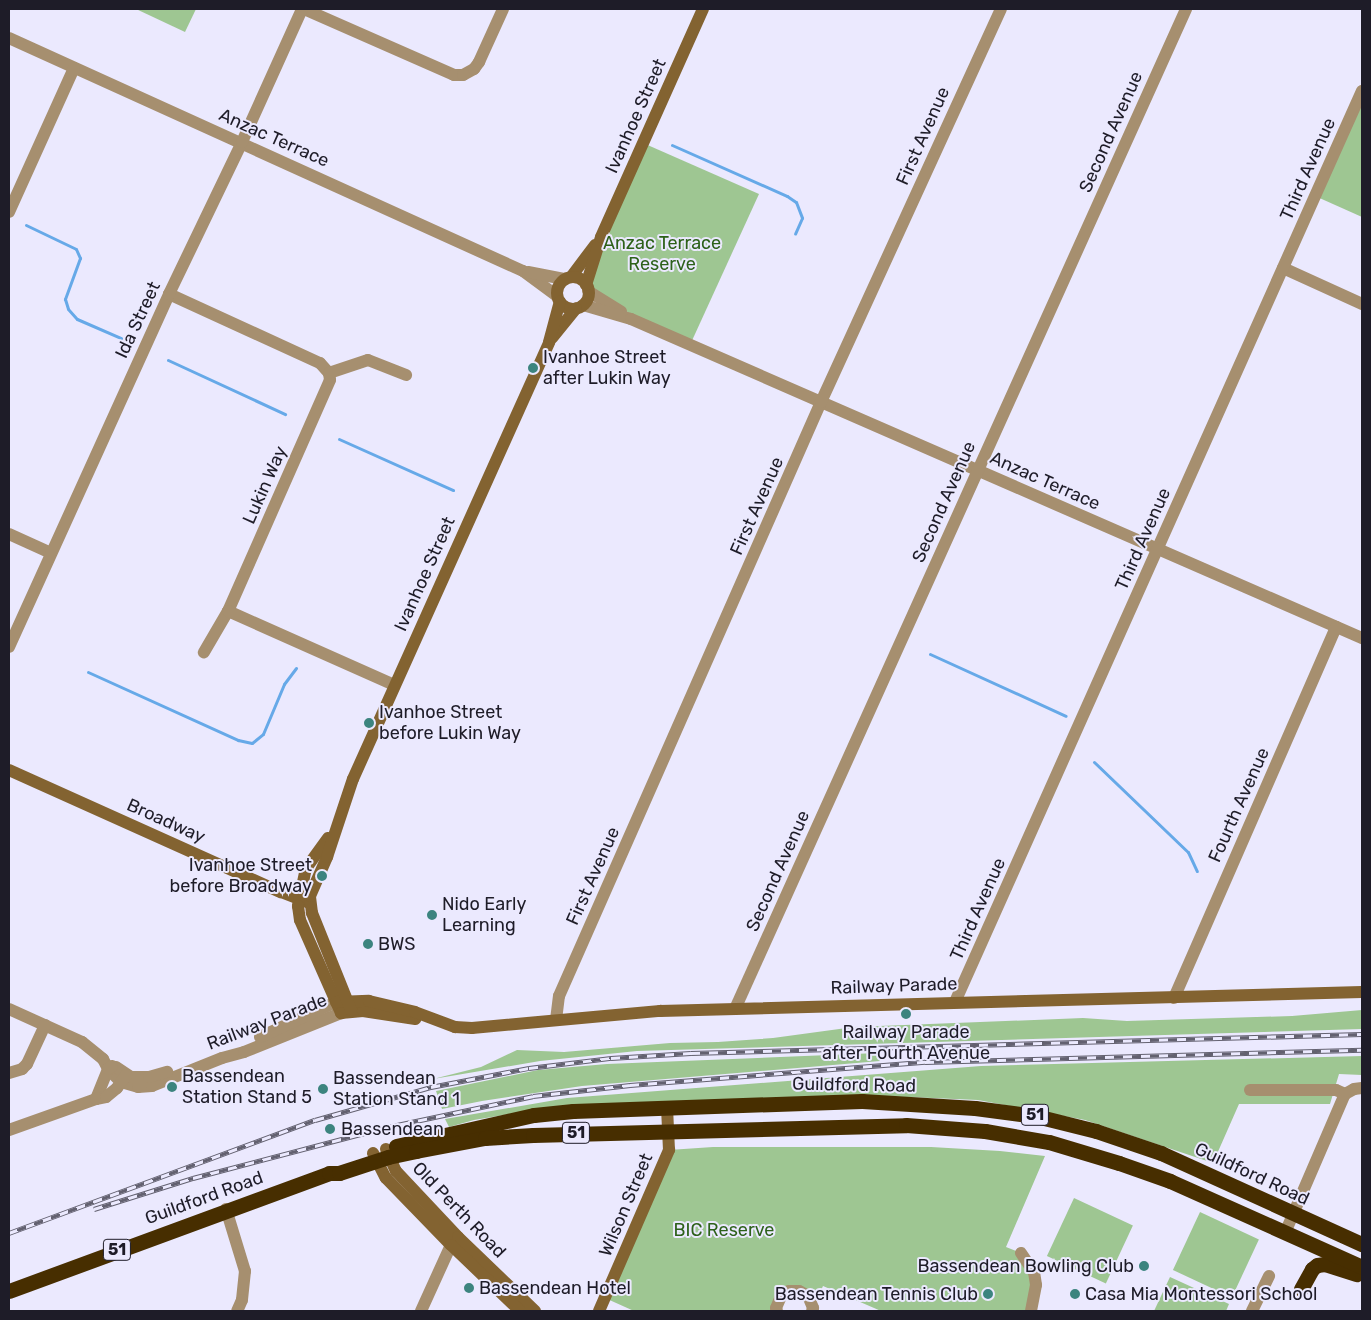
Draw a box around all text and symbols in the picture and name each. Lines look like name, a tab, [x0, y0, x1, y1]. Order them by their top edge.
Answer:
street label: Ivanhoe Street	[601, 55, 671, 177]
street label: Second Avenue	[1075, 68, 1147, 196]
street label: First Avenue	[892, 83, 954, 189]
street label: Anzac Terrace	[215, 104, 333, 172]
street label: Third Avenue	[1276, 114, 1340, 224]
park label: Anzac Terrace Reserve	[603, 233, 721, 276]
street label: Ida Street	[111, 278, 165, 362]
place label: Ivanhoe Street after Lukin Way	[543, 347, 671, 389]
marker: Ivanhoe Street after Lukin Way	[527, 362, 539, 374]
street label: Second Avenue	[908, 438, 980, 566]
street label: Lukin Way	[238, 443, 292, 527]
street label: Anzac Terrace	[986, 447, 1104, 515]
street label: First Avenue	[726, 453, 788, 559]
street label: Third Avenue	[1111, 484, 1175, 594]
street label: Ivanhoe Street	[390, 513, 460, 635]
place label: Ivanhoe Street before Lukin Way	[379, 702, 521, 744]
marker: Ivanhoe Street before Lukin Way	[363, 717, 375, 729]
street label: Fourth Avenue	[1204, 744, 1274, 866]
street label: Broadway	[123, 794, 209, 848]
street label: Second Avenue	[742, 807, 814, 935]
street label: First Avenue	[562, 823, 624, 929]
street label: Third Avenue	[946, 854, 1010, 964]
place label: Ivanhoe Street before Broadway	[170, 855, 312, 898]
marker: Ivanhoe Street before Broadway	[316, 870, 328, 882]
place label: Nido Early Learning	[442, 894, 526, 936]
marker: Nido Early Learning	[426, 909, 438, 921]
place label: BWS	[378, 933, 415, 955]
marker: BWS	[362, 938, 374, 950]
street label: Railway Parade	[830, 973, 958, 999]
street label: Railway Parade	[204, 989, 330, 1055]
marker: Railway Parade after Fourth Avenue	[900, 1008, 912, 1020]
place label: Railway Parade after Fourth Avenue	[822, 1022, 990, 1064]
place label: Bassendean Station Stand 5	[182, 1066, 312, 1108]
place label: Bassendean Station Stand 1	[333, 1068, 460, 1110]
street label: Guildford Road	[792, 1073, 916, 1097]
marker: Bassendean Station Stand 5	[166, 1081, 178, 1093]
marker: Bassendean Station Stand 1	[317, 1083, 329, 1095]
road number: 51	[1020, 1102, 1050, 1128]
place label: Bassendean	[341, 1118, 444, 1140]
road number: 51	[561, 1120, 591, 1146]
marker: Bassendean	[323, 1122, 337, 1136]
street label: Guildford Road	[1191, 1138, 1313, 1210]
street label: Wilson Street	[595, 1150, 657, 1260]
street label: Old Perth Road	[408, 1158, 510, 1262]
street label: Guildford Road	[142, 1167, 266, 1229]
park label: BIC Reserve	[674, 1219, 774, 1241]
road number: 51	[102, 1236, 132, 1264]
place label: Bassendean Bowling Club	[917, 1255, 1134, 1277]
marker: Bassendean Bowling Club	[1138, 1260, 1150, 1272]
place label: Bassendean Hotel	[479, 1277, 631, 1299]
marker: Bassendean Hotel	[463, 1282, 475, 1294]
place label: Bassendean Tennis Club	[774, 1283, 978, 1305]
place label: Casa Mia Montessori School	[1085, 1283, 1317, 1305]
marker: Bassendean Tennis Club	[982, 1288, 994, 1300]
marker: Casa Mia Montessori School	[1069, 1288, 1081, 1300]

